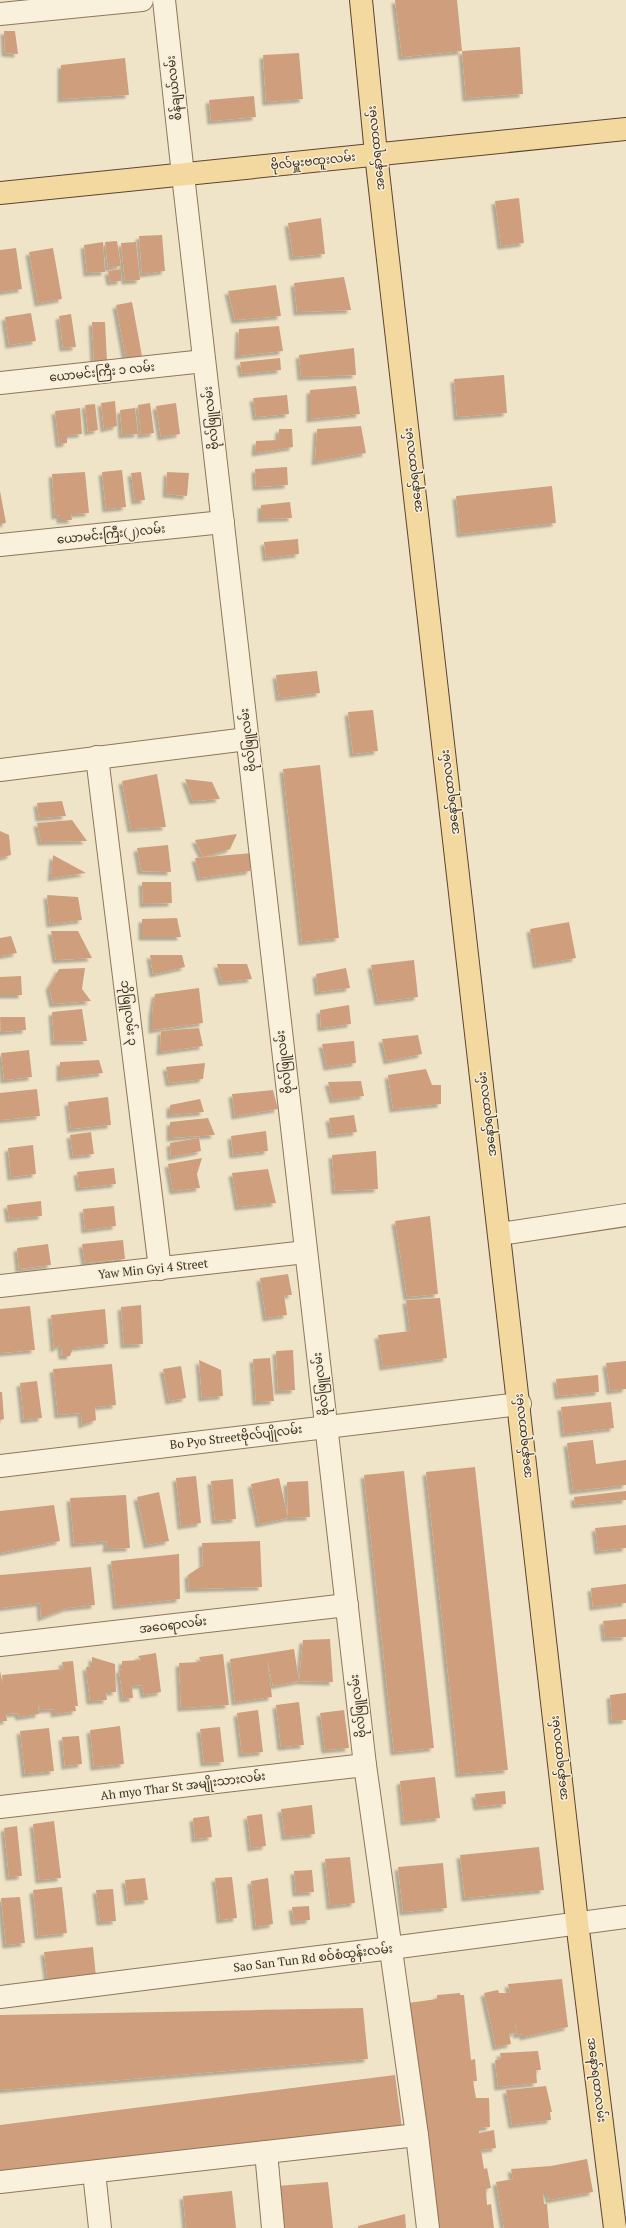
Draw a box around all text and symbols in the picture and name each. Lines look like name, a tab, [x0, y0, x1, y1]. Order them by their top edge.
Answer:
street label: စိန်ချယ်လမ်း	[162, 54, 187, 121]
street label: အနော်ရထာလမ်း	[363, 104, 390, 191]
street label: ဗိုလ်မှူးဗထူးလမ်း	[270, 148, 357, 175]
street label: ယောမင်းကြီး ၁ လမ်း	[48, 358, 156, 387]
street label: ဗိုလ်ဖြူလမ်း	[199, 385, 224, 451]
street label: အနော်ရထာလမ်း	[399, 426, 428, 514]
street label: ယောမင်းကြီး(၂)လမ်း	[56, 519, 166, 550]
street label: ဗိုလ်ဖြူလမ်း	[235, 707, 262, 773]
street label: အနော်ရထာလမ်း	[436, 748, 465, 836]
street label: ဘိုဖြူလမ်း ၃	[115, 979, 142, 1047]
street label: ဗိုလ်ဖြူလမ်း	[271, 1029, 298, 1095]
street label: အနော်ရထာလမ်း	[473, 1070, 502, 1158]
street label: Yaw Min Gyi 4 Street	[97, 1255, 209, 1282]
street label: ဗိုလ်ဖြူလမ်း	[308, 1351, 335, 1417]
street label: အနော်ရထာလမ်း	[510, 1392, 537, 1479]
street label: Bo Pyo Streetဗိုလ်ပျိုလမ်း	[169, 1420, 303, 1455]
street label: အဝေရာလမ်း	[138, 1612, 208, 1639]
street label: ဗိုလ်ဖြူလမ်း	[345, 1673, 372, 1739]
street label: အနော်ရထာလမ်း	[546, 1714, 573, 1801]
street label: Ah myo Thar St အမျိုးသားလမ်း	[100, 1767, 267, 1806]
street label: Sao San Tun Rd စဝ်စံထွန်းလမ်း	[232, 1939, 394, 1978]
street label: အနော်ရထာလမ်း	[582, 2036, 611, 2124]

